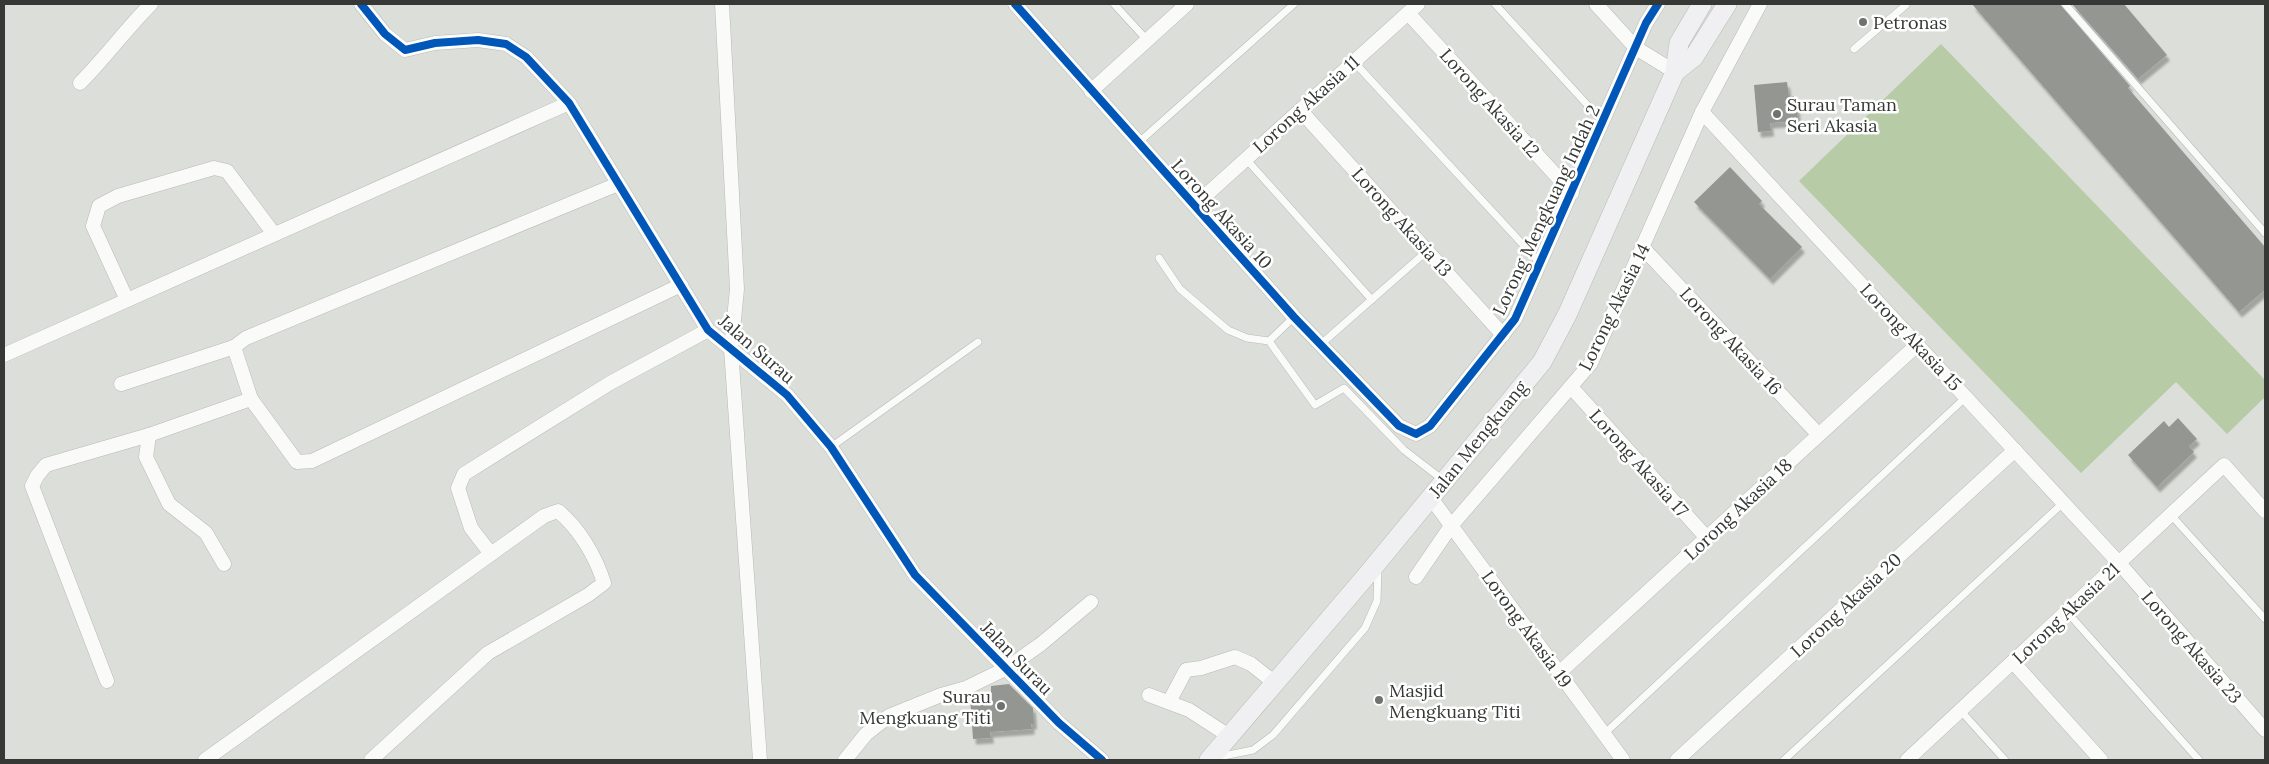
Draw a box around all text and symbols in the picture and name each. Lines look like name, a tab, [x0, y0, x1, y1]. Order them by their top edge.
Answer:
place label: Petronas	[1873, 11, 1947, 34]
marker: Petronas	[1857, 16, 1869, 28]
street label: Lorong Akasia 12	[1435, 44, 1545, 162]
street label: Lorong Akasia 11	[1248, 50, 1364, 158]
place label: Surau Taman Seri Akasia	[1787, 93, 1897, 137]
street label: Lorong Mengkuang Indah 2	[1487, 101, 1605, 319]
marker: Surau Taman Seri Akasia	[1771, 108, 1783, 120]
street label: Lorong Akasia 10	[1167, 154, 1277, 274]
street label: Lorong Akasia 13	[1347, 163, 1457, 281]
street label: Lorong Akasia 14	[1573, 239, 1655, 374]
street label: Lorong Akasia 15	[1855, 278, 1967, 396]
street label: Lorong Akasia 16	[1675, 282, 1787, 400]
street label: Jalan Surau	[713, 309, 800, 389]
street label: Jalan Mengkuang	[1423, 375, 1533, 503]
street label: Lorong Akasia 17	[1585, 404, 1693, 522]
street label: Lorong Akasia 18	[1679, 453, 1797, 565]
street label: Lorong Akasia 20	[1786, 548, 1906, 662]
street label: Lorong Akasia 21	[2007, 557, 2125, 669]
street label: Lorong Akasia 19	[1477, 566, 1577, 692]
street label: Lorong Akasia 23	[2137, 586, 2247, 708]
street label: Jalan Surau	[975, 615, 1058, 700]
place label: Masjid Mengkuang Titi	[1389, 679, 1521, 723]
place label: Surau Mengkuang Titi	[859, 685, 991, 729]
marker: Masjid Mengkuang Titi	[1373, 694, 1385, 706]
marker: Surau Mengkuang Titi	[995, 700, 1007, 712]

